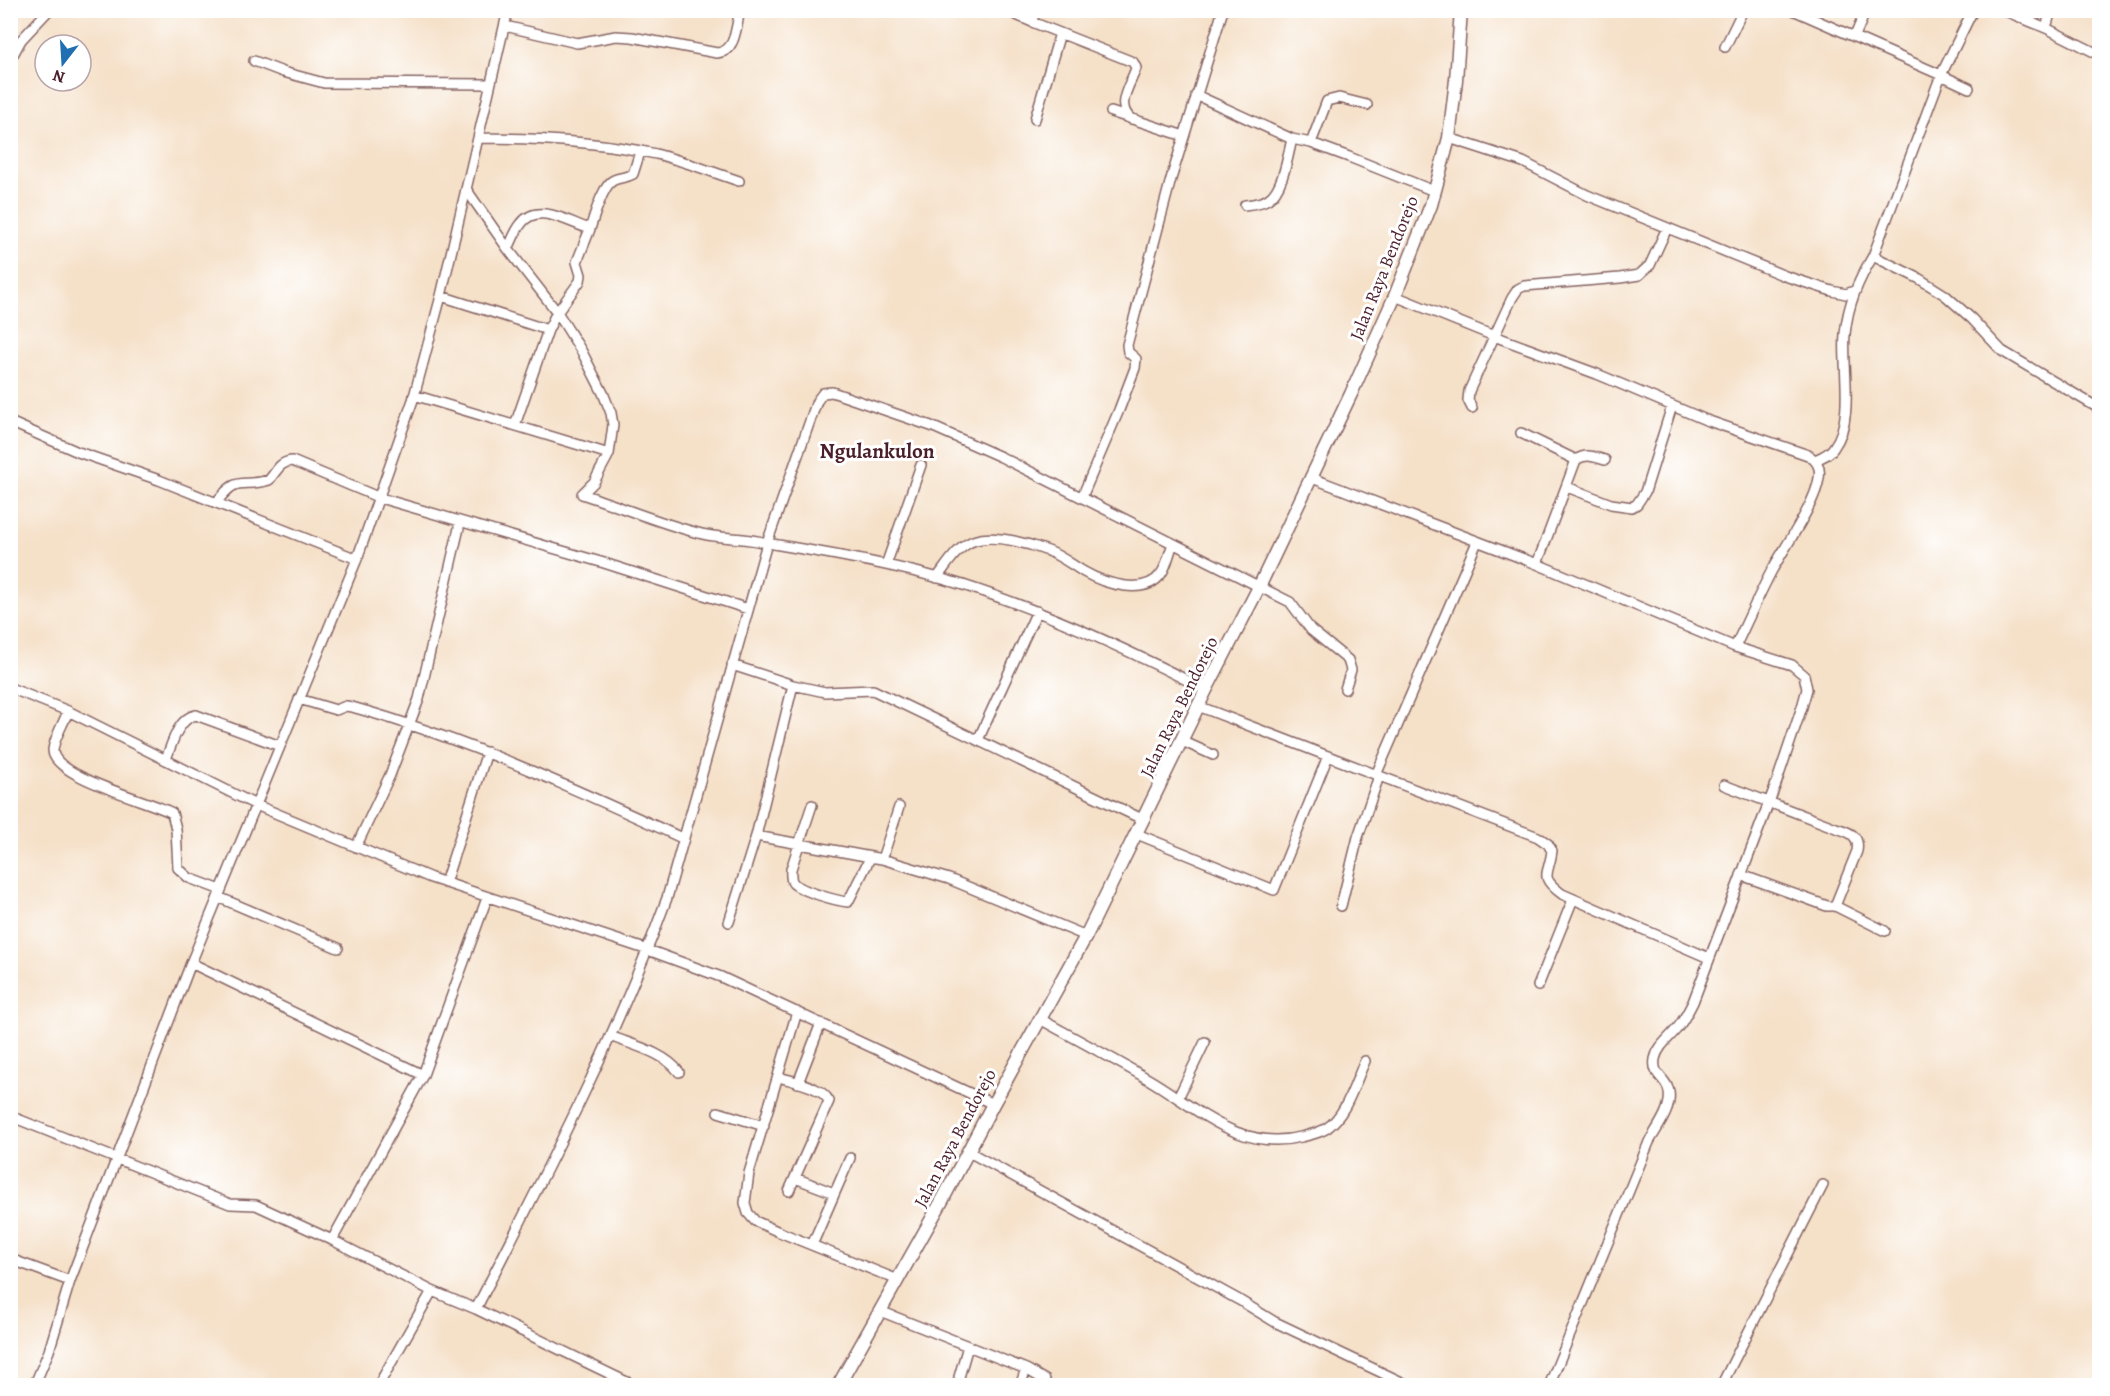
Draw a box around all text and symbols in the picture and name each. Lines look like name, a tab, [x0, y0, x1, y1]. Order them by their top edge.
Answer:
north arrow	[33, 33, 93, 93]
text: N	[50, 64, 68, 89]
street label: Jalan Raya Bendorejo	[1344, 192, 1424, 344]
district label: Ngulankulon	[819, 437, 935, 465]
street label: Jalan Raya Bendorejo	[1135, 633, 1223, 781]
street label: Jalan Raya Bendorejo	[908, 1064, 1002, 1211]

